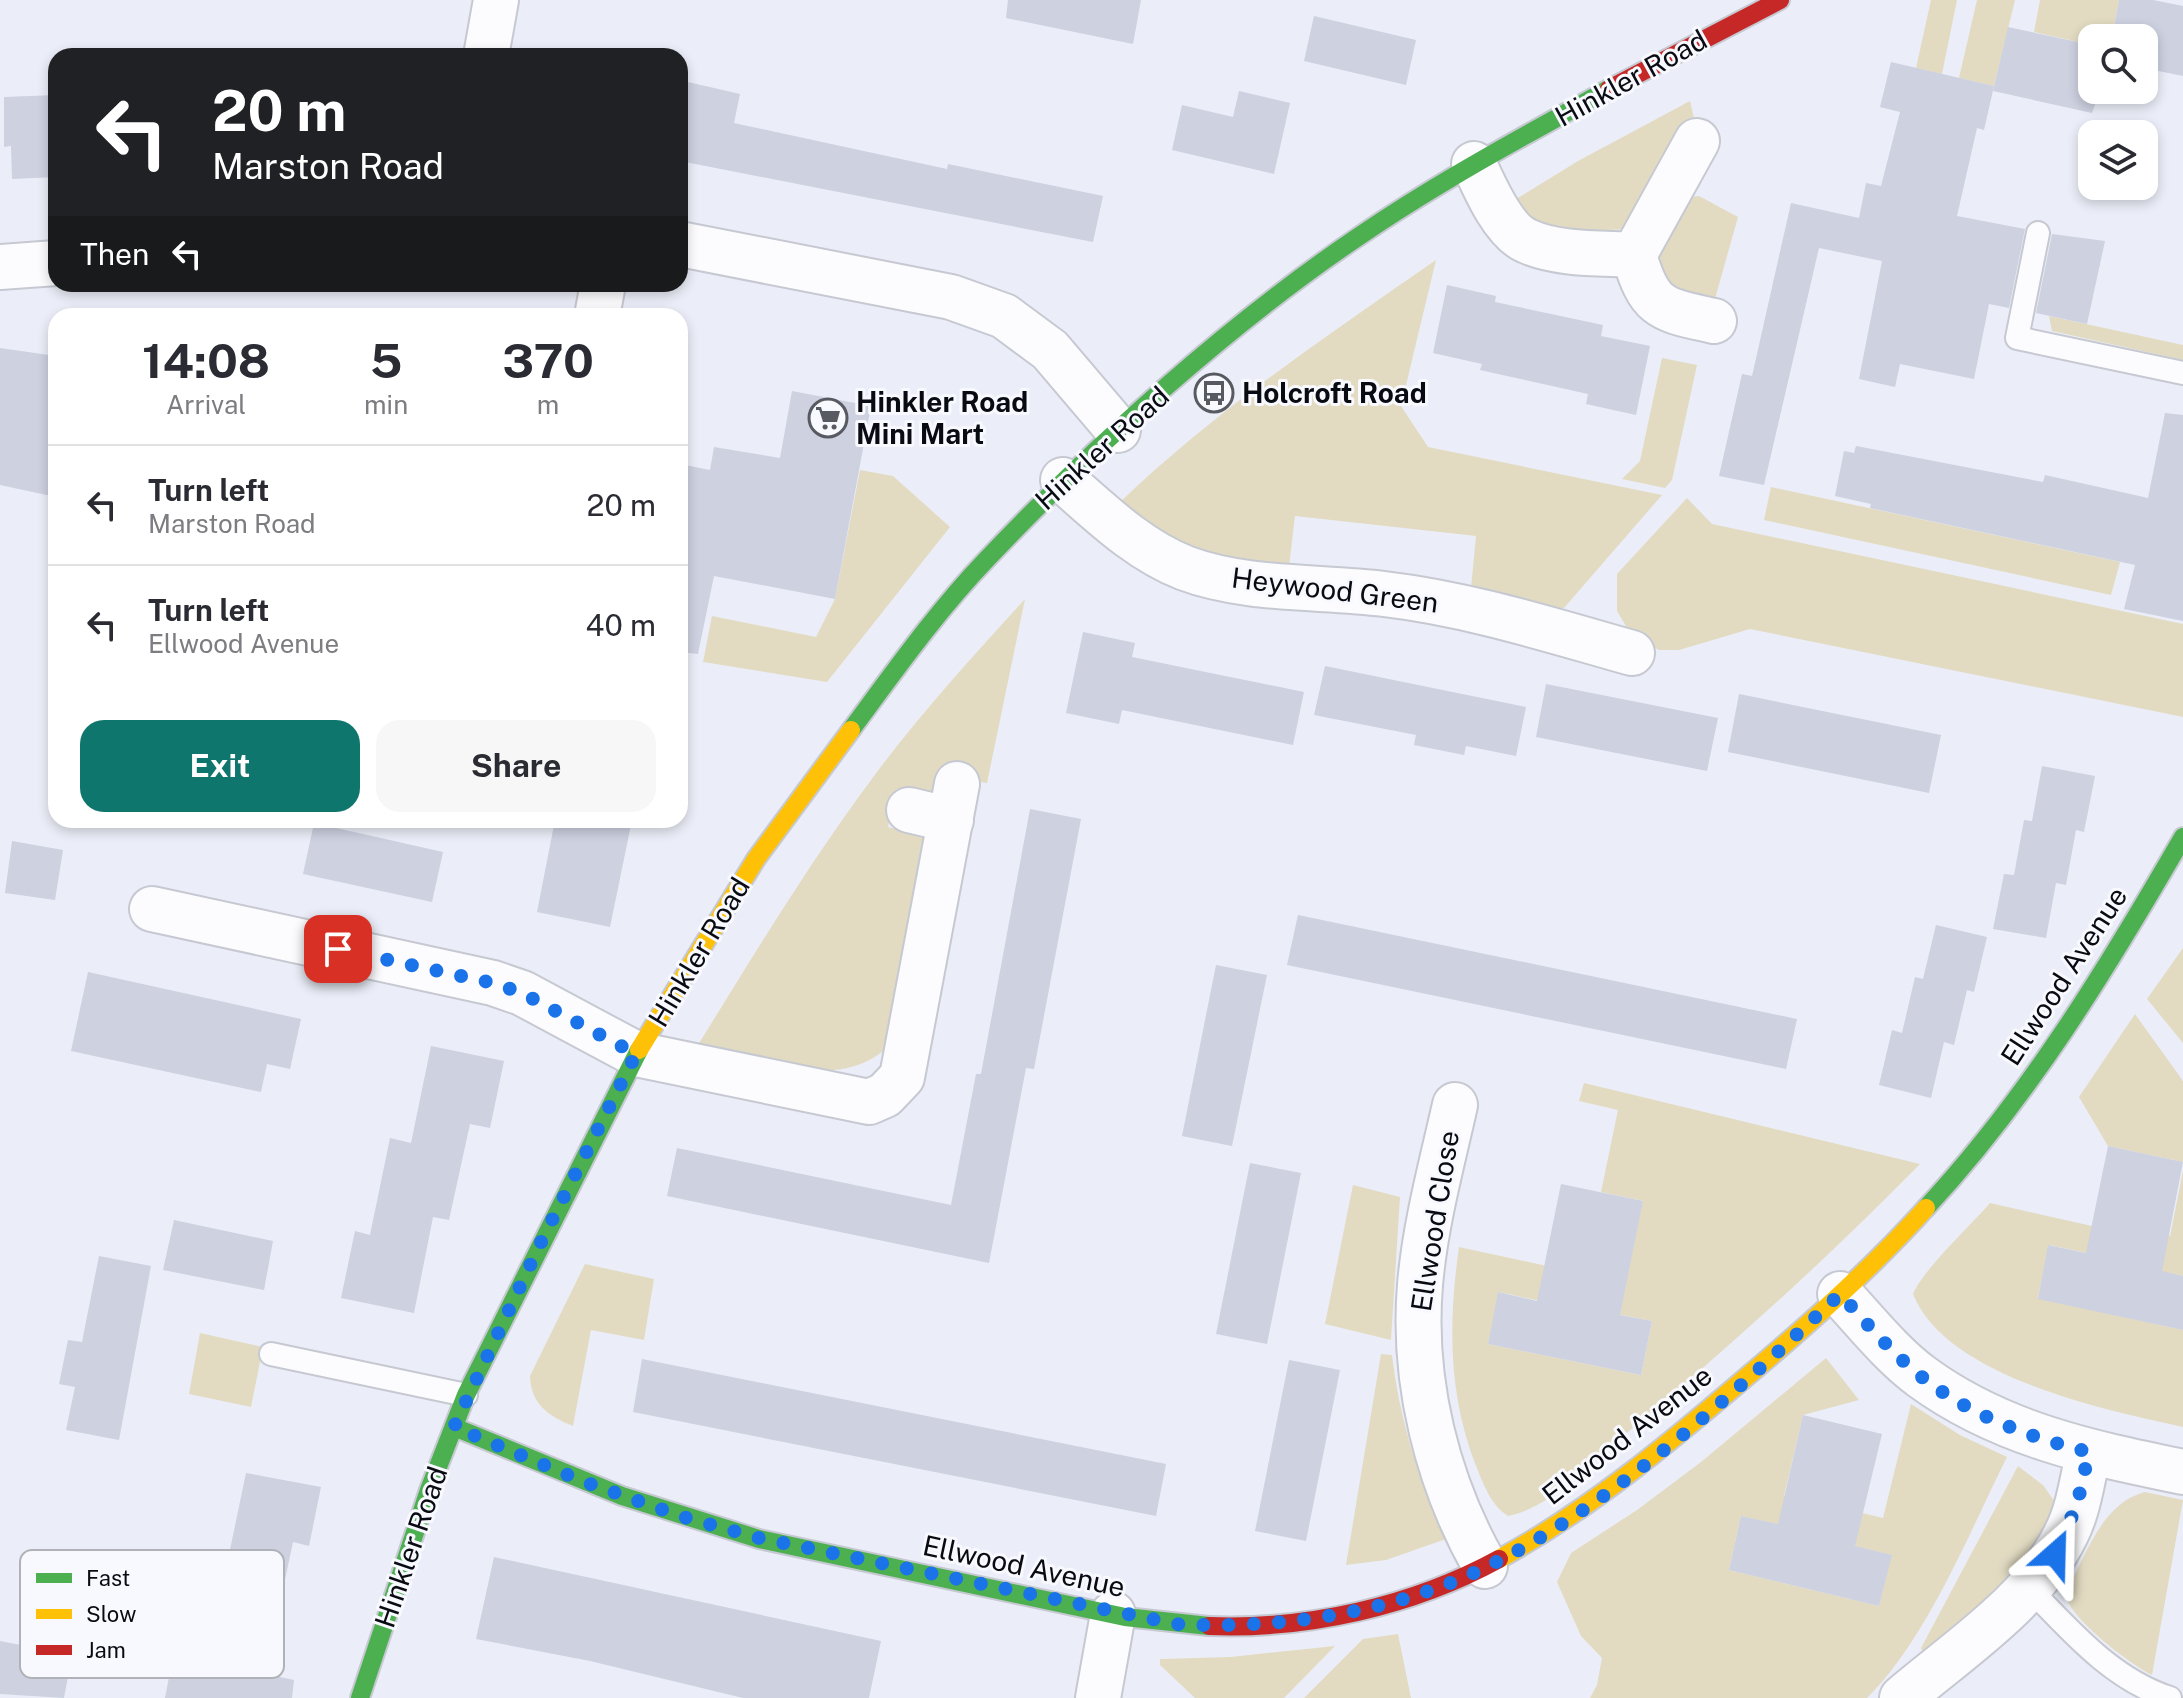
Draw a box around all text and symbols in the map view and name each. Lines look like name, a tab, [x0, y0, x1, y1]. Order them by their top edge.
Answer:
street label: Hinkler Road	[1549, 22, 1712, 133]
map controls	[2078, 24, 2158, 200]
button: search	[2078, 24, 2158, 104]
text: 20 m	[212, 78, 346, 144]
icon: left	[80, 80, 184, 184]
button: layers	[2078, 120, 2158, 200]
text: Marston Road	[212, 145, 444, 187]
icon: left	[165, 232, 209, 276]
text: Then	[80, 236, 149, 272]
text: 14:08	[142, 332, 270, 389]
text: 5	[370, 332, 402, 389]
text: 370	[502, 332, 594, 389]
bus stop icon: Holcroft Road	[1193, 372, 1235, 414]
place label: Holcroft Road	[1242, 376, 1427, 409]
street label: Hinkler Road	[1028, 379, 1175, 516]
place label: Hinkler Road Mini Mart	[856, 385, 1028, 450]
text: Arrival	[166, 389, 246, 420]
text: min	[364, 389, 408, 420]
text: m	[537, 389, 559, 420]
supermarket icon: Hinkler Road Mini Mart	[807, 397, 849, 439]
text: Turn left	[148, 472, 269, 508]
icon: left	[80, 483, 124, 527]
text: 20 m	[587, 487, 656, 523]
text: Marston Road	[148, 508, 316, 539]
street label: Heywood Green	[1230, 560, 1440, 619]
text: Turn left	[148, 592, 269, 628]
icon: left	[80, 603, 124, 647]
text: 40 m	[586, 607, 656, 643]
text: Ellwood Avenue	[148, 628, 339, 659]
button: Exit	[80, 720, 360, 812]
button: Share	[376, 720, 656, 812]
street label: Hinkler Road	[641, 871, 756, 1032]
street label: Ellwood Avenue	[1994, 880, 2133, 1071]
pin	[304, 915, 372, 983]
icon: arrive	[316, 927, 360, 971]
street label: Ellwood Close	[1404, 1128, 1465, 1314]
street label: Ellwood Avenue	[1535, 1358, 1718, 1511]
street label: Hinkler Road	[368, 1462, 454, 1632]
position arrow	[2013, 1512, 2097, 1596]
street label: Ellwood Avenue	[920, 1528, 1128, 1603]
legend	[20, 1550, 284, 1678]
text: Fast	[86, 1565, 130, 1591]
text: Slow	[86, 1601, 136, 1627]
text: Jam	[86, 1637, 126, 1663]

